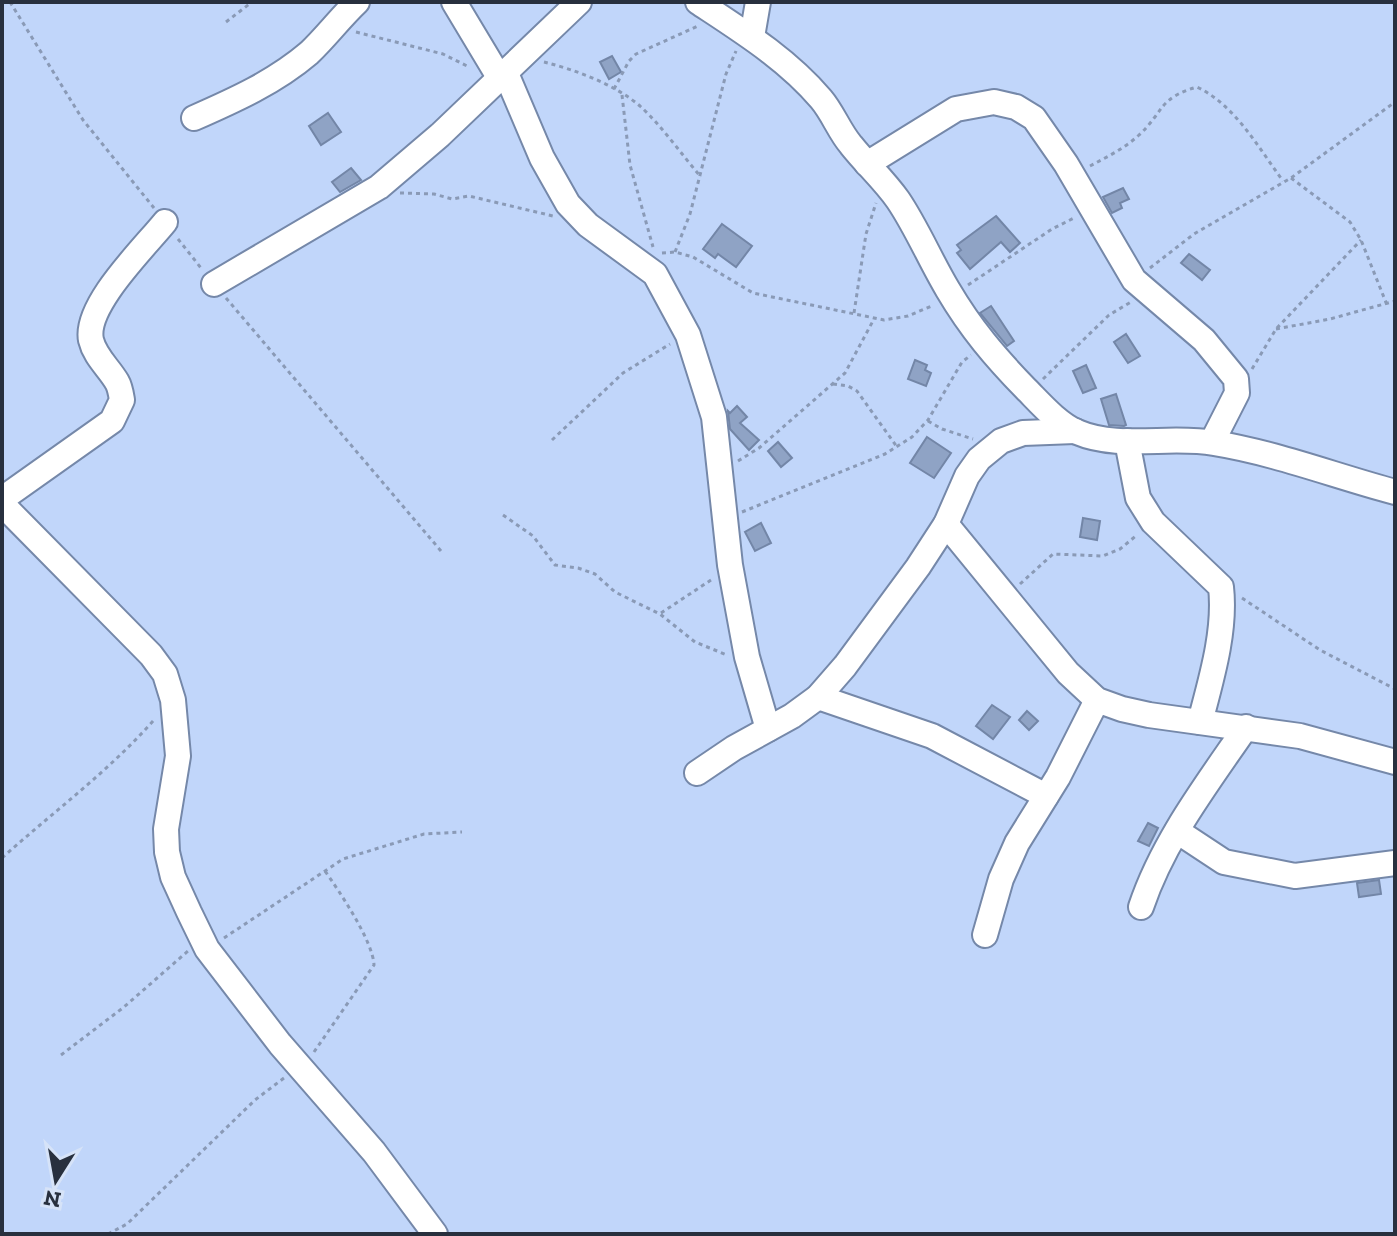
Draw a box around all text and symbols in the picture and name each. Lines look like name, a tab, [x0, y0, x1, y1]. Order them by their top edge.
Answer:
north arrow	[16, 1140, 96, 1220]
text: N	[41, 1184, 63, 1214]

